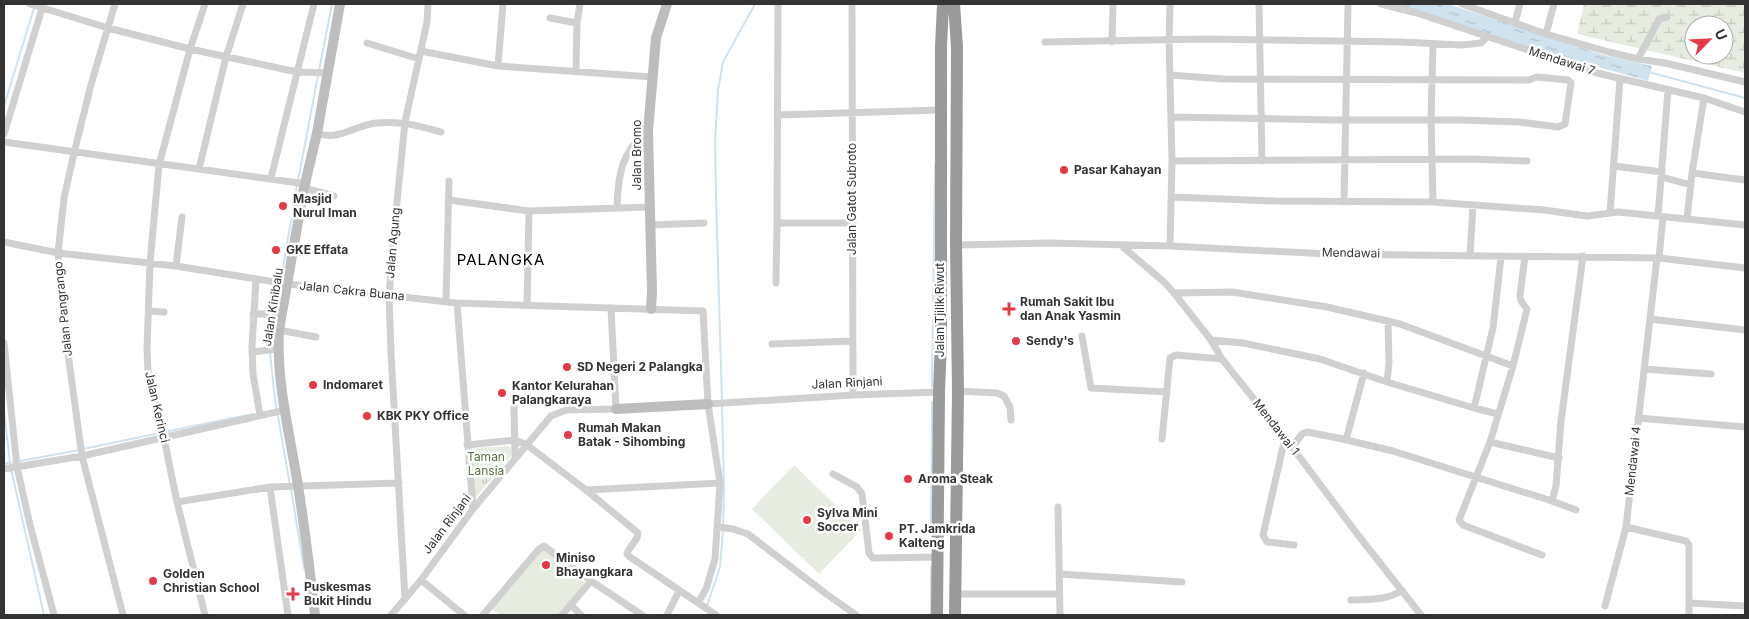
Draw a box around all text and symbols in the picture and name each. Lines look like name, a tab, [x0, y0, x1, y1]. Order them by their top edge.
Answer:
north arrow	[1684, 15, 1734, 65]
text: U	[1711, 26, 1731, 43]
street label: Mendawai 7	[1527, 43, 1597, 78]
street label: Jalan Bromo	[629, 120, 644, 190]
street label: Jalan Gatot Subroto	[844, 143, 859, 255]
place label: Pasar Kahayan	[1074, 162, 1161, 177]
marker: Pasar Kahayan	[1058, 164, 1070, 176]
place label: Masjid Nurul Iman	[293, 191, 357, 220]
marker: Masjid Nurul Iman	[277, 200, 289, 212]
street label: Jalan Agung	[382, 207, 403, 279]
place label: GKE Effata	[286, 242, 348, 257]
marker: GKE Effata	[270, 244, 282, 256]
street label: Mendawai	[1322, 244, 1380, 261]
district label: PALANGKA	[457, 250, 545, 269]
street label: Jalan Pangrango	[50, 261, 75, 357]
street label: Jalan Tjilik Riwut	[932, 263, 947, 357]
street label: Jalan Kinibalu	[259, 267, 286, 347]
street label: Jalan Cakra Buana	[299, 278, 406, 303]
place label: Rumah Sakit Ibu dan Anak Yasmin	[1020, 294, 1121, 323]
marker: Rumah Sakit Ibu dan Anak Yasmin	[1002, 302, 1016, 316]
place label: Sendy's	[1026, 333, 1074, 348]
marker: Sendy's	[1010, 335, 1022, 347]
place label: SD Negeri 2 Palangka	[577, 359, 703, 374]
marker: SD Negeri 2 Palangka	[561, 361, 573, 373]
street label: Jalan Kerinci	[142, 370, 173, 444]
street label: Jalan Rinjani	[811, 373, 883, 392]
place label: Indomaret	[323, 377, 383, 392]
place label: Kantor Kelurahan Palangkaraya	[512, 378, 614, 407]
marker: Indomaret	[307, 379, 319, 391]
marker: Kantor Kelurahan Palangkaraya	[496, 387, 508, 399]
street label: Mendawai 1	[1250, 396, 1303, 458]
place label: KBK PKY Office	[377, 408, 469, 423]
marker: KBK PKY Office	[361, 410, 373, 422]
place label: Rumah Makan Batak - Sihombing	[578, 420, 685, 449]
street label: Mendawai 4	[1621, 425, 1644, 496]
marker: Rumah Makan Batak - Sihombing	[562, 429, 574, 441]
park label: Taman Lansia	[467, 449, 505, 478]
place label: Aroma Steak	[918, 471, 993, 486]
marker: Aroma Steak	[902, 473, 914, 485]
street label: Jalan Rinjani	[419, 491, 474, 557]
place label: Sylva Mini Soccer	[817, 505, 878, 534]
marker: Sylva Mini Soccer	[801, 514, 813, 526]
place label: PT. Jamkrida Kalteng	[899, 521, 976, 550]
marker: PT. Jamkrida Kalteng	[883, 530, 895, 542]
place label: Miniso Bhayangkara	[556, 550, 633, 579]
marker: Miniso Bhayangkara	[540, 559, 552, 571]
place label: Golden Christian School	[163, 566, 260, 595]
marker: Golden Christian School	[147, 575, 159, 587]
place label: Puskesmas Bukit Hindu	[304, 579, 372, 608]
marker: Puskesmas Bukit Hindu	[286, 587, 300, 601]

